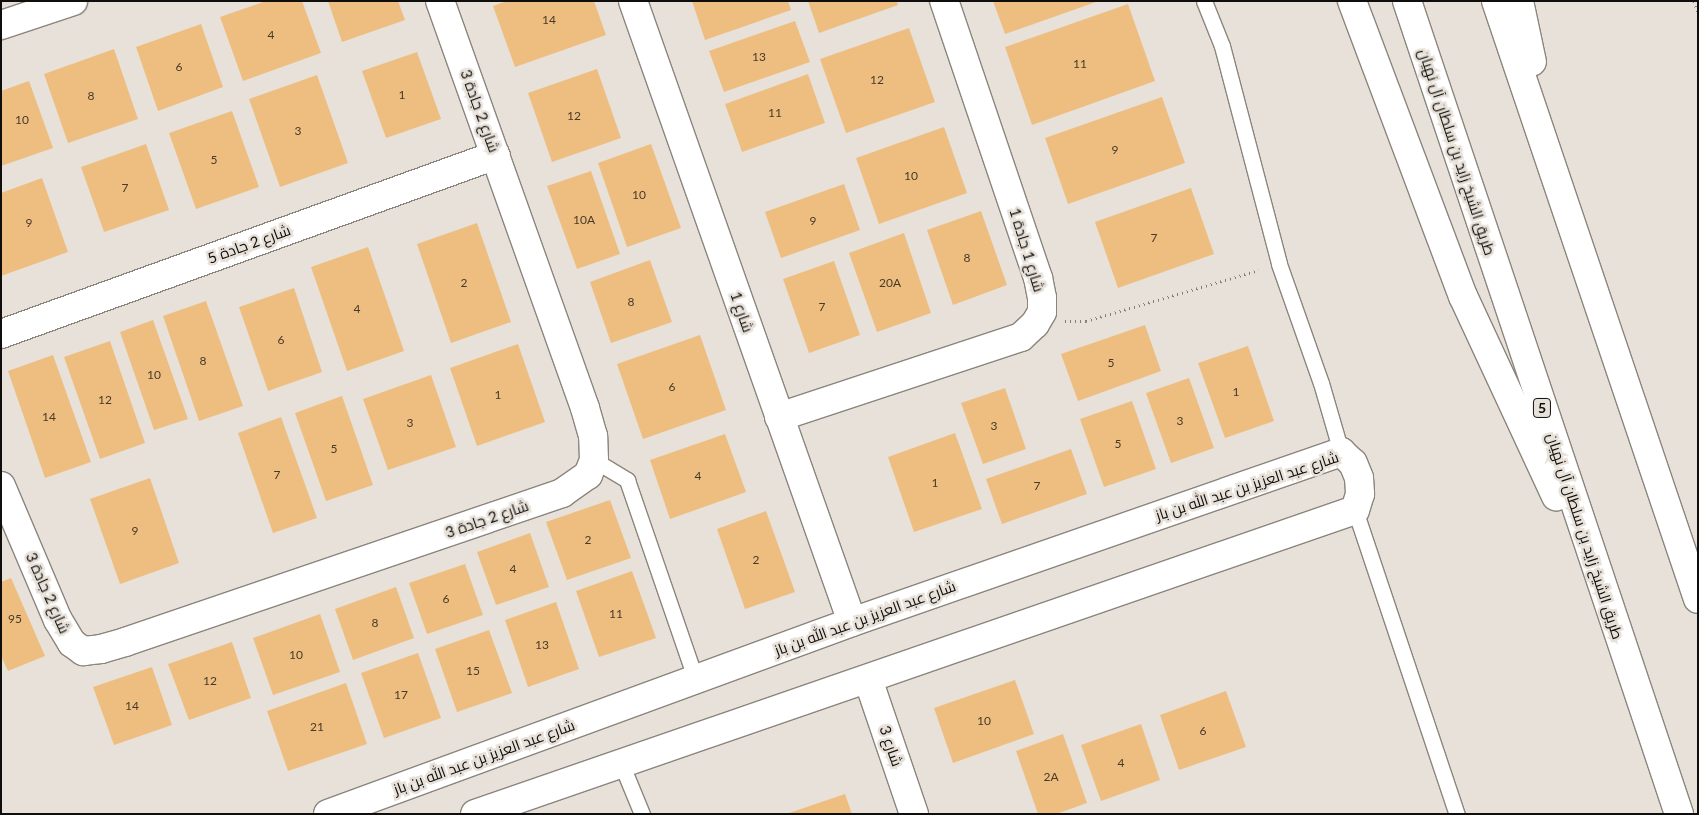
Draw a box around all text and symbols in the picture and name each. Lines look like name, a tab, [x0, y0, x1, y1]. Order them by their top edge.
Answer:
house number: 14	[542, 13, 556, 27]
house number: 4	[268, 28, 274, 42]
street label: طريق الشيخ زايد بن سلطان آل نهيان	[1415, 46, 1499, 258]
house number: 13	[752, 50, 766, 64]
house number: 11	[1073, 57, 1087, 71]
house number: 6	[176, 60, 182, 74]
street label: شارع 2 جادة 3	[457, 67, 503, 155]
house number: 12	[870, 73, 884, 87]
house number: 1	[399, 88, 405, 102]
house number: 8	[88, 89, 94, 103]
house number: 11	[768, 106, 782, 120]
house number: 12	[567, 109, 581, 123]
house number: 10	[15, 113, 29, 127]
house number: 3	[295, 124, 301, 138]
house number: 9	[1112, 143, 1118, 157]
house number: 5	[211, 153, 217, 167]
house number: 10	[904, 169, 918, 183]
house number: 7	[122, 181, 128, 195]
house number: 10	[632, 188, 646, 202]
street label: شارع 1 جادة 1	[1006, 206, 1048, 294]
house number: 10A	[573, 213, 595, 227]
house number: 9	[810, 214, 816, 228]
house number: 9	[26, 216, 32, 230]
street label: شارع 2 جادة 5	[205, 221, 293, 267]
house number: 7	[1151, 231, 1157, 245]
house number: 8	[964, 251, 970, 265]
house number: 2	[461, 276, 467, 290]
house number: 20A	[879, 276, 901, 290]
street label: شارع 1	[727, 289, 757, 335]
house number: 8	[628, 295, 634, 309]
house number: 7	[819, 300, 825, 314]
house number: 4	[354, 302, 360, 316]
house number: 6	[278, 333, 284, 347]
house number: 8	[200, 354, 206, 368]
house number: 5	[1108, 356, 1114, 370]
house number: 10	[147, 368, 161, 382]
house number: 6	[669, 380, 675, 394]
house number: 1	[1233, 385, 1239, 399]
house number: 1	[495, 388, 501, 402]
house number: 12	[98, 393, 112, 407]
road number: 5	[1532, 396, 1552, 419]
house number: 14	[42, 410, 56, 424]
house number: 3	[1177, 414, 1183, 428]
house number: 3	[407, 416, 413, 430]
house number: 3	[991, 419, 997, 433]
street label: طريق الشيخ زايد بن سلطان آل نهيان	[1543, 430, 1627, 642]
house number: 5	[1115, 437, 1121, 451]
house number: 5	[331, 442, 337, 456]
street label: شارع عبد العزيز بن عبد الله بن باز	[1153, 448, 1341, 524]
house number: 7	[274, 468, 280, 482]
house number: 4	[695, 469, 701, 483]
house number: 1	[932, 476, 938, 490]
house number: 7	[1034, 479, 1040, 493]
street label: شارع 2 جادة 3	[443, 496, 531, 542]
house number: 9	[132, 524, 138, 538]
house number: 2	[585, 533, 591, 547]
street label: شارع 2 جادة 3	[22, 550, 74, 636]
house number: 2	[753, 553, 759, 567]
house number: 4	[510, 562, 516, 576]
street label: شارع عبد العزيز بن عبد الله بن باز	[772, 577, 958, 659]
house number: 6	[443, 592, 449, 606]
house number: 11	[609, 607, 623, 621]
house number: 95	[8, 612, 22, 626]
house number: 8	[372, 616, 378, 630]
house number: 13	[535, 638, 549, 652]
house number: 10	[289, 648, 303, 662]
house number: 15	[466, 664, 480, 678]
house number: 12	[203, 674, 217, 688]
house number: 17	[394, 688, 408, 702]
house number: 14	[125, 699, 139, 713]
house number: 10	[977, 714, 991, 728]
street label: شارع عبد العزيز بن عبد الله بن باز	[391, 716, 577, 798]
house number: 21	[310, 720, 324, 734]
street label: شارع 3	[876, 723, 906, 769]
house number: 6	[1200, 724, 1206, 738]
house number: 4	[1118, 756, 1124, 770]
house number: 2A	[1043, 770, 1059, 784]

